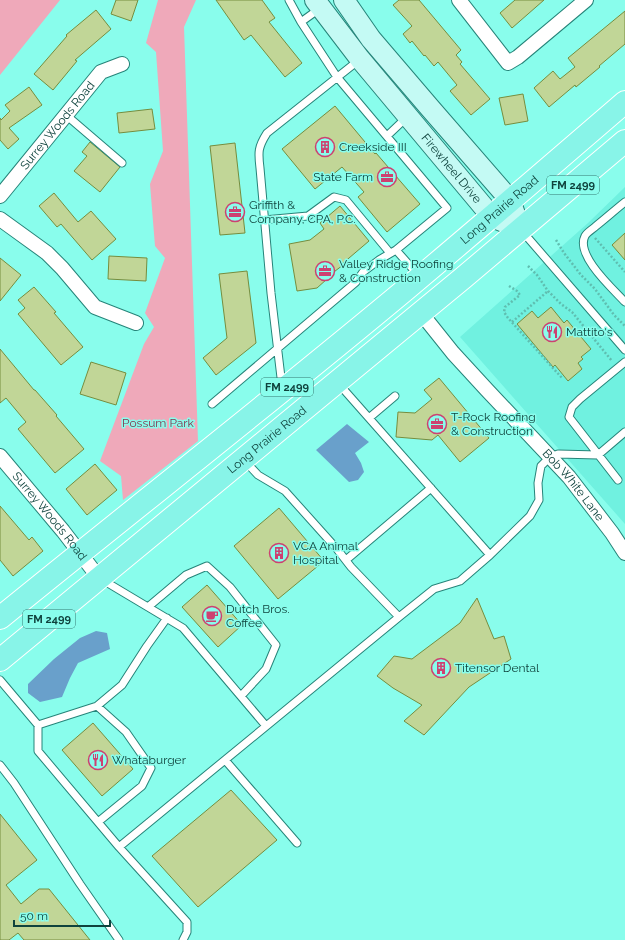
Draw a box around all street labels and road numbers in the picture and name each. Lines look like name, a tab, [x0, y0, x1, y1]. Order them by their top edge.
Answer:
street label: Surrey Woods Road	[17, 79, 97, 172]
street label: Firewheel Drive	[419, 131, 485, 206]
street label: Long Prairie Road	[458, 173, 541, 247]
road number: FM 2499	[547, 176, 599, 194]
road number: FM 2499	[261, 378, 313, 396]
street label: Long Prairie Road	[225, 403, 309, 476]
street label: Bob White Lane	[540, 446, 607, 524]
street label: Surrey Woods Road	[10, 469, 90, 563]
road number: FM 2499	[23, 610, 75, 628]

